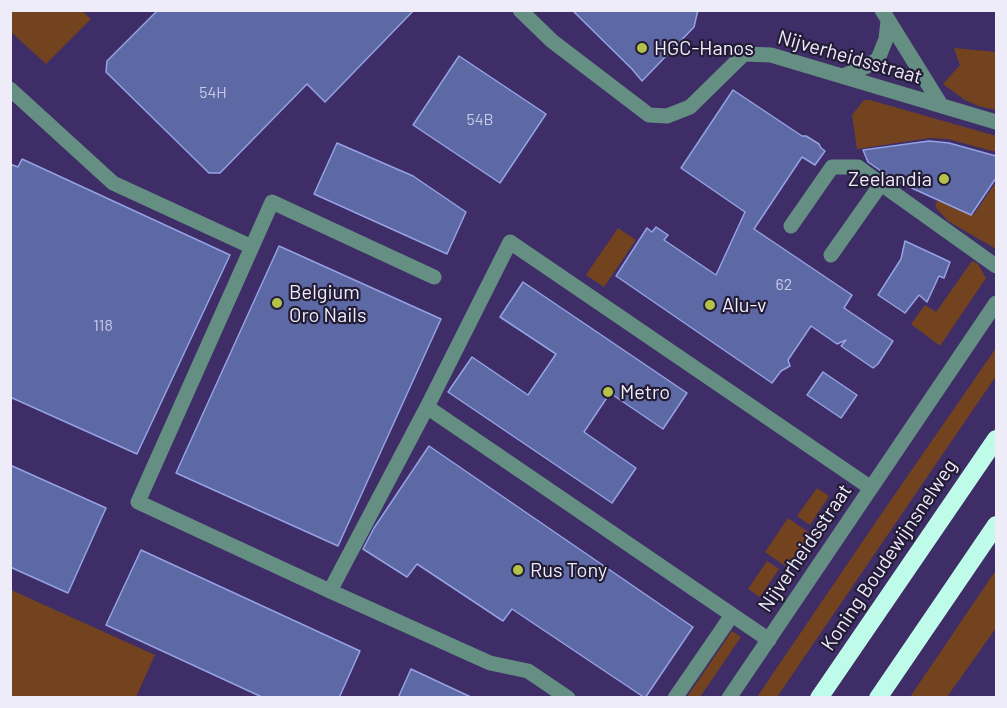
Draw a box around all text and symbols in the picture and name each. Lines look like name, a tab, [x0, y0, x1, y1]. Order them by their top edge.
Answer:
street label: Nijverheidsstraat	[775, 25, 925, 89]
place label: HGC-Hanos	[654, 36, 754, 60]
marker: HGC-Hanos	[635, 41, 649, 55]
house number: 54H	[199, 83, 227, 103]
house number: 54B	[466, 110, 494, 130]
place label: Zeelandia	[848, 167, 932, 191]
marker: Zeelandia	[937, 172, 951, 186]
house number: 62	[776, 275, 792, 295]
place label: Belgium Oro Nails	[289, 280, 367, 327]
place label: Alu-v	[722, 293, 766, 317]
marker: Belgium Oro Nails	[270, 296, 284, 310]
marker: Alu-v	[703, 298, 717, 312]
house number: 118	[93, 316, 113, 336]
place label: Metro	[620, 380, 670, 404]
marker: Metro	[601, 385, 615, 399]
street label: Koning Boudewijnsnelweg	[816, 455, 962, 655]
street label: Nijverheidsstraat	[753, 480, 857, 616]
place label: Rus Tony	[530, 558, 607, 582]
marker: Rus Tony	[511, 563, 525, 577]

